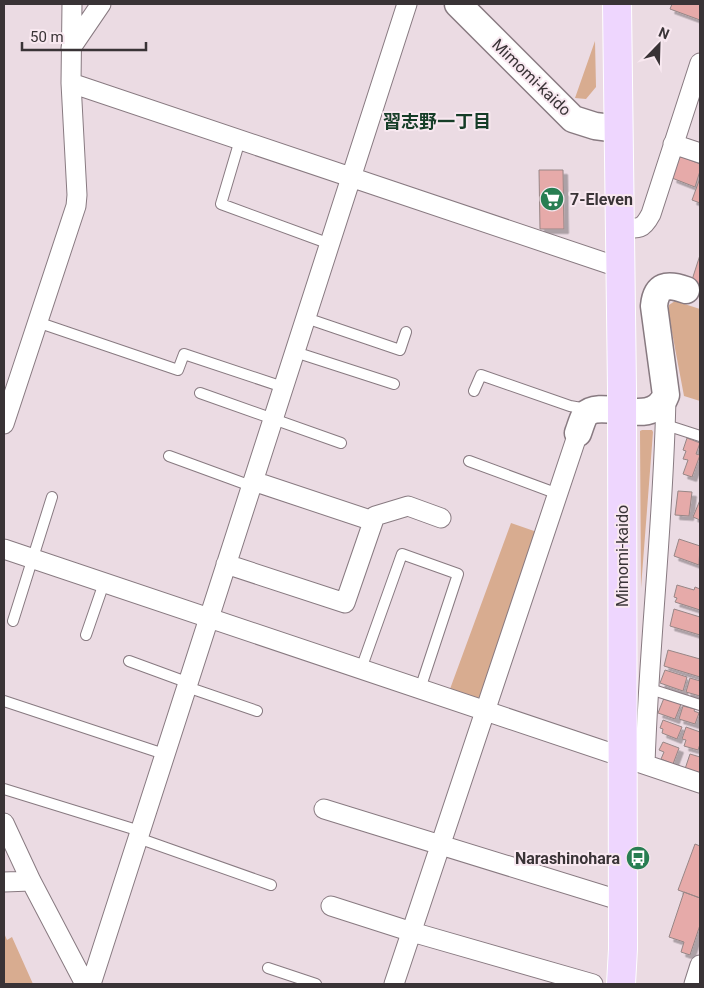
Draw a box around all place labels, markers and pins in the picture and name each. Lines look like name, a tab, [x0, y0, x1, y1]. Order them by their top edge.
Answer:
supermarket icon: 7-Eleven	[539, 186, 565, 212]
place label: 7-Eleven	[570, 190, 633, 209]
bus stop icon: Narashinohara	[625, 845, 651, 871]
place label: Narashinohara	[515, 849, 620, 868]

